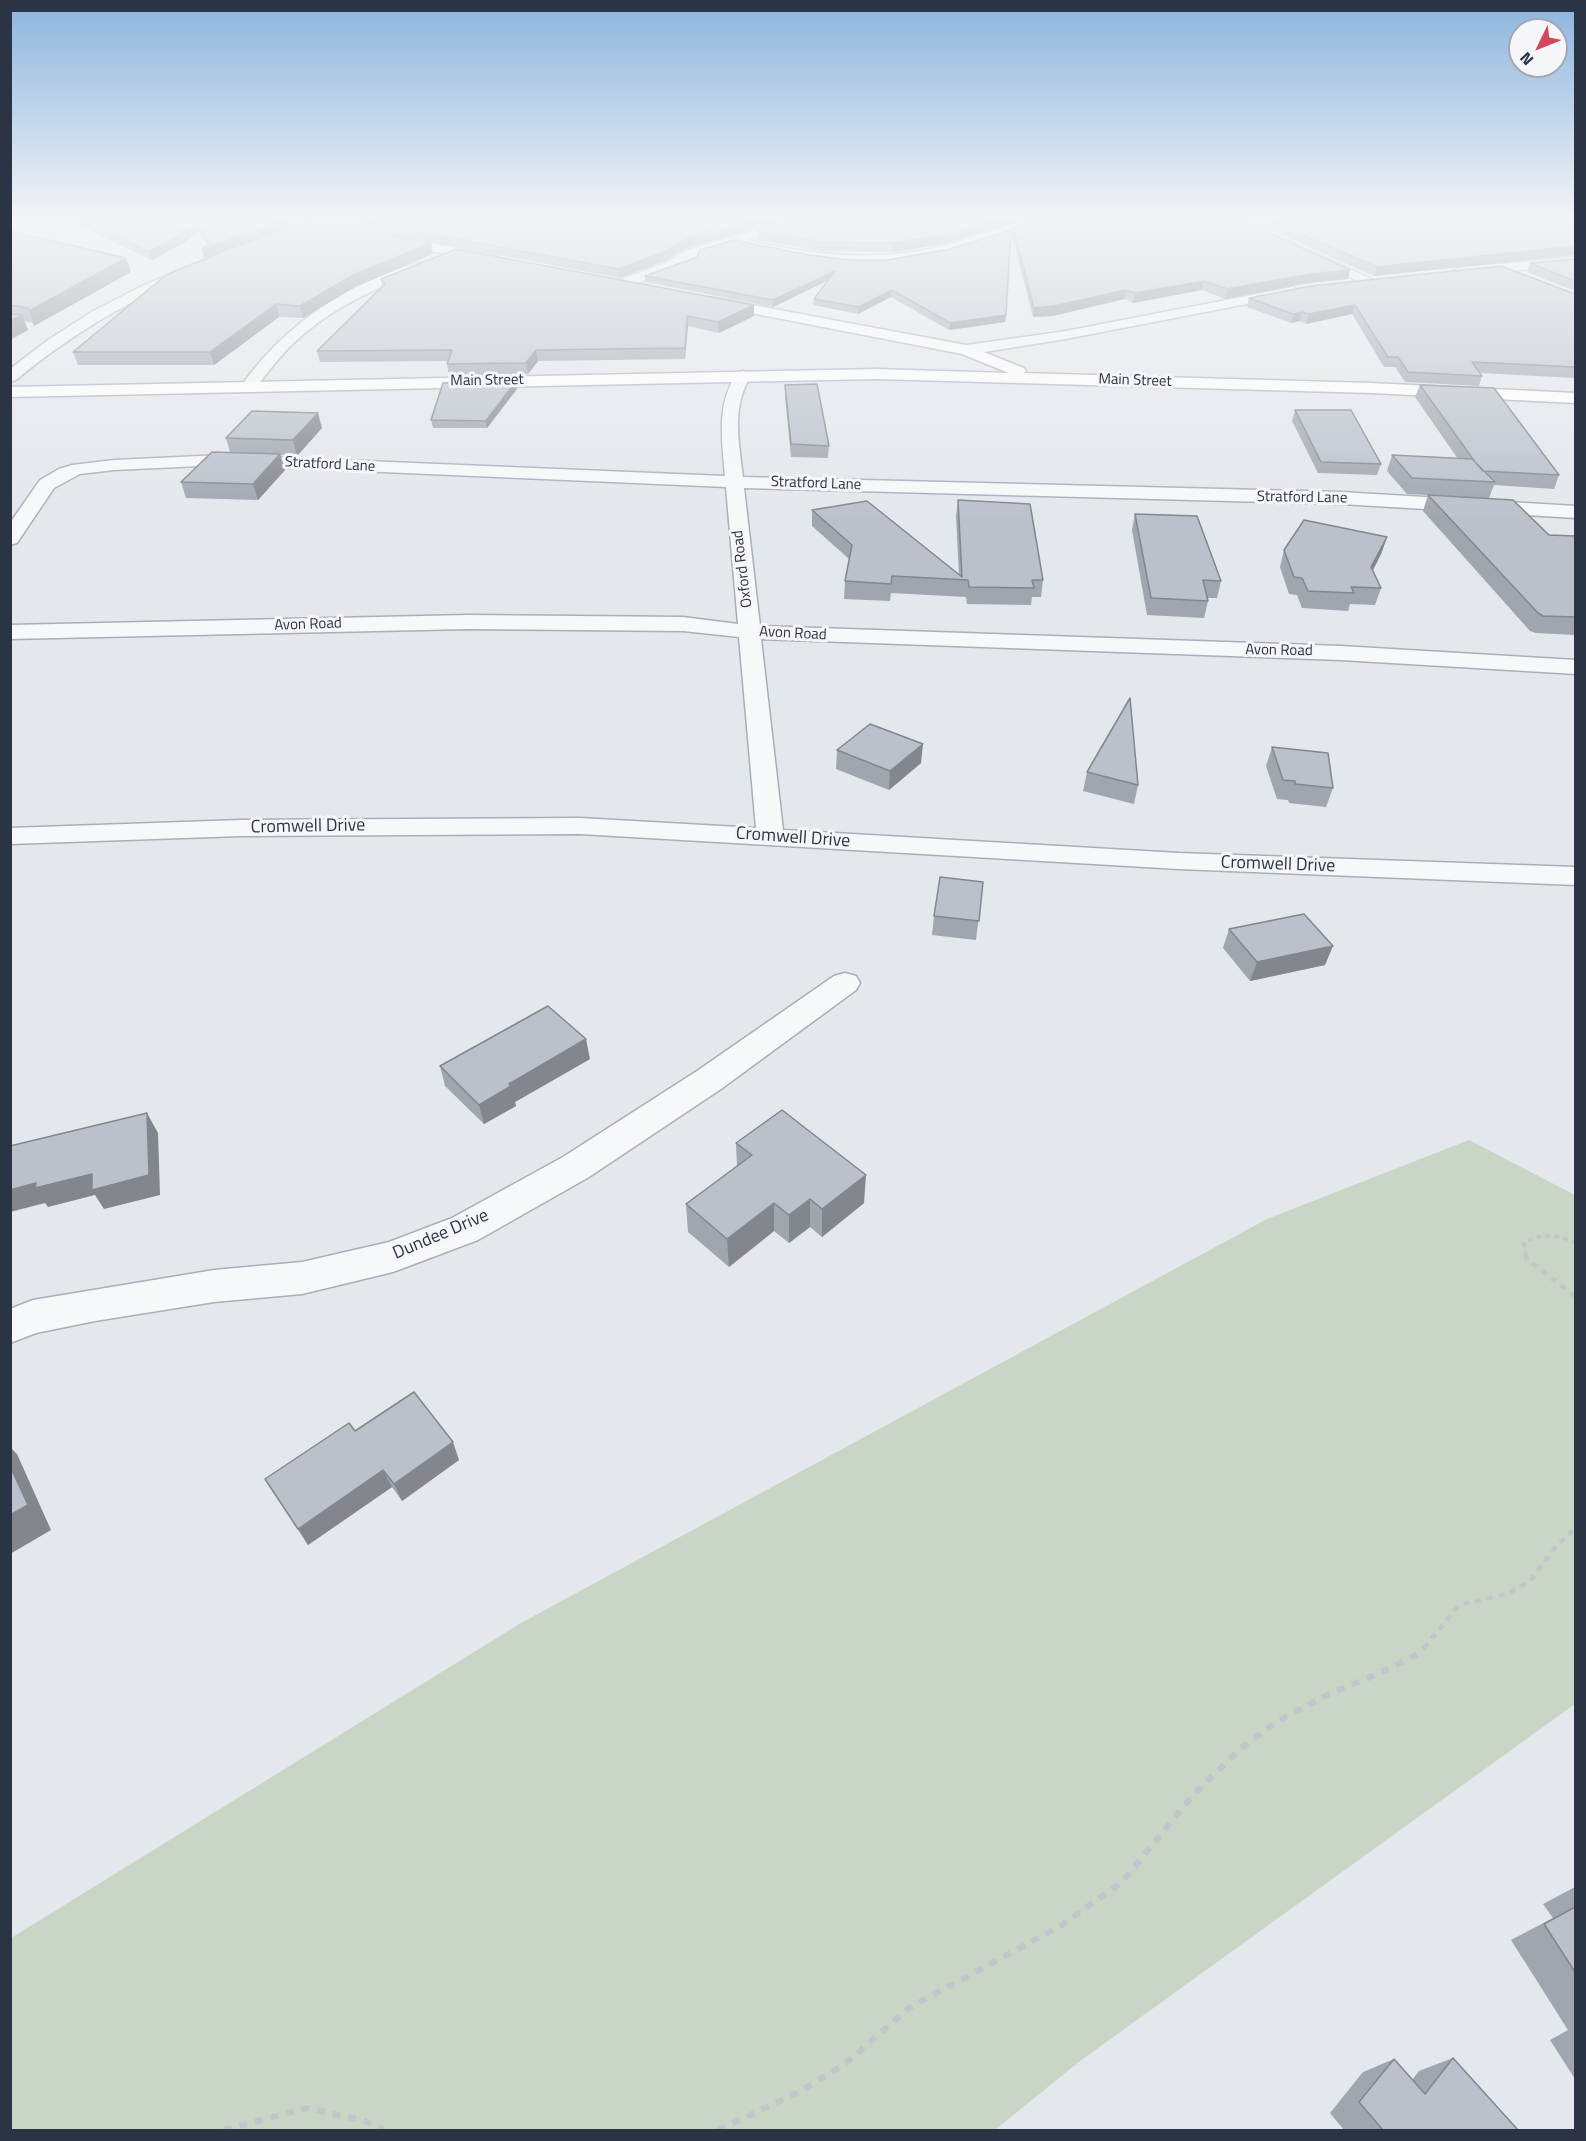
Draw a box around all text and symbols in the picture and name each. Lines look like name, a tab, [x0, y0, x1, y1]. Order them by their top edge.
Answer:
north arrow	[1508, 18, 1568, 78]
text: N	[1514, 47, 1539, 71]
street label: Main Street	[450, 371, 524, 391]
street label: Main Street	[1098, 371, 1172, 391]
street label: Stratford Lane	[284, 454, 376, 476]
street label: Stratford Lane	[770, 473, 862, 495]
street label: Stratford Lane	[1257, 488, 1347, 508]
street label: Oxford Road	[729, 529, 757, 609]
street label: Avon Road	[274, 615, 342, 635]
street label: Avon Road	[759, 623, 827, 645]
street label: Avon Road	[1245, 641, 1313, 661]
street label: Cromwell Drive	[251, 815, 365, 839]
street label: Cromwell Drive	[735, 823, 851, 853]
street label: Cromwell Drive	[1220, 852, 1336, 878]
street label: Dundee Drive	[390, 1205, 492, 1265]

